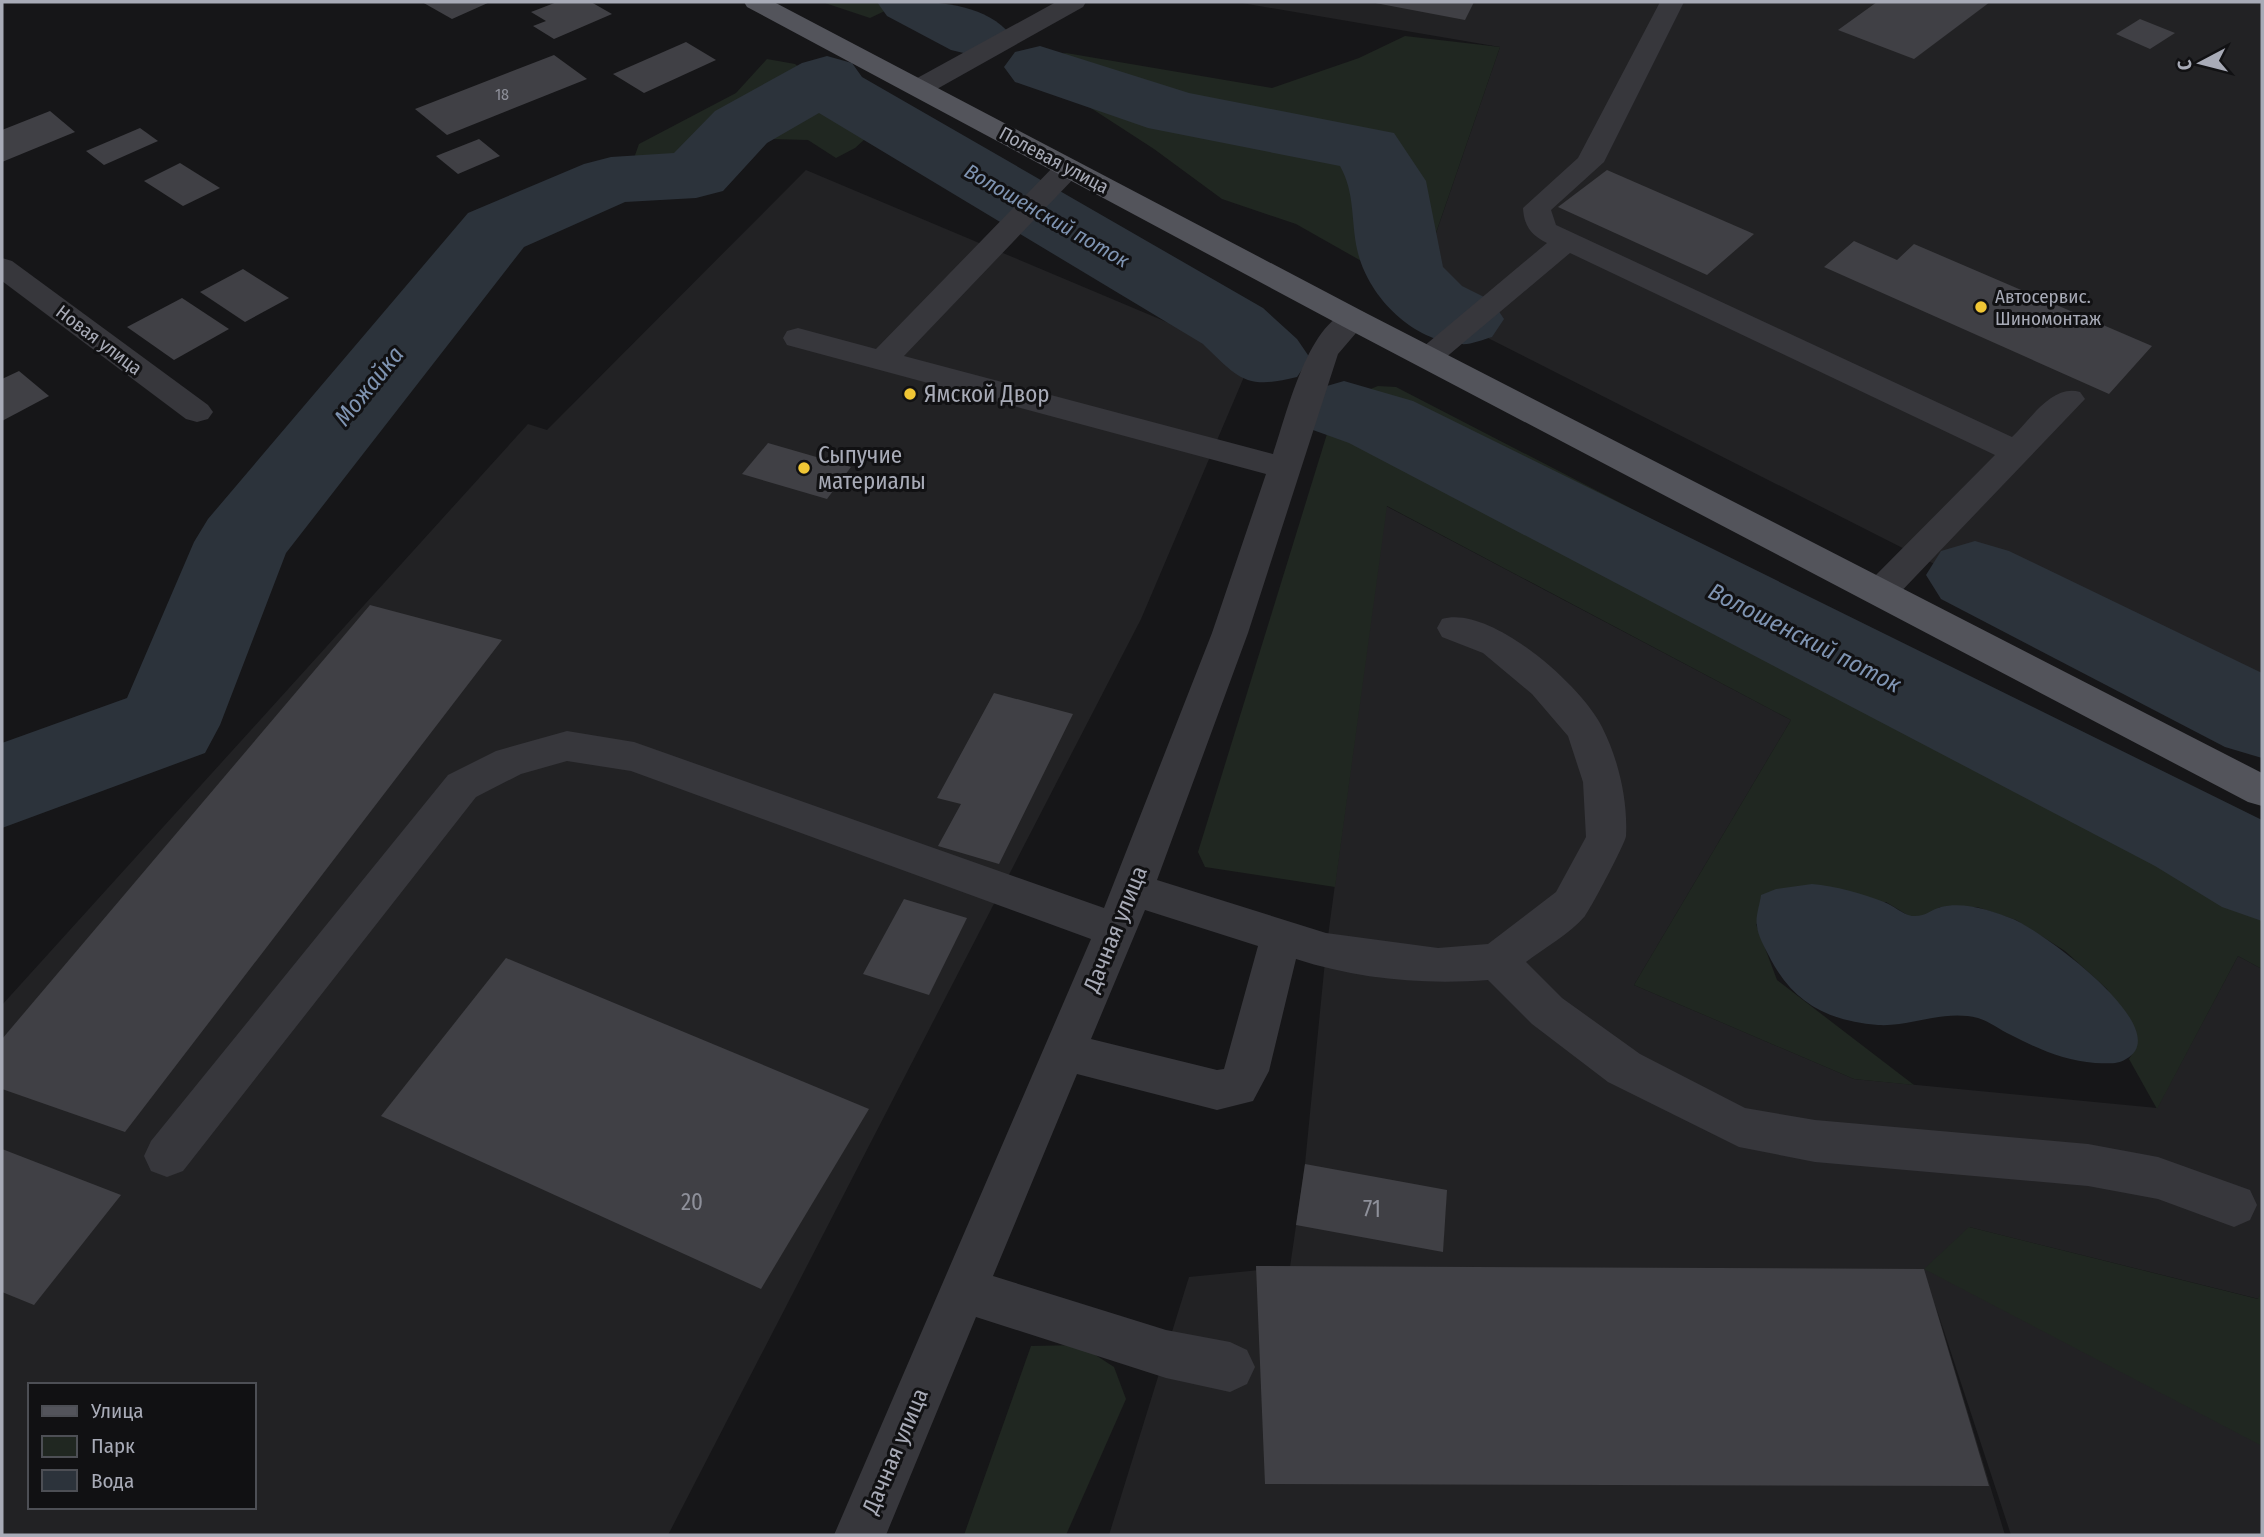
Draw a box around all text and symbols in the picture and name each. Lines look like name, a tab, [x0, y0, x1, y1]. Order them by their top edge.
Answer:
north arrow	[2166, 28, 2236, 98]
text: С	[2173, 59, 2197, 71]
house number: 18	[495, 85, 509, 104]
street label: Полевая улица	[995, 122, 1113, 198]
water label: Волошенский поток	[960, 158, 1134, 274]
place label: Автосервис. Шиномонтаж	[1995, 285, 2101, 330]
marker: Автосервис. Шиномонтаж	[1973, 299, 1989, 315]
street label: Новая улица	[51, 300, 147, 380]
water label: Можайка	[329, 341, 409, 431]
place label: Ямской Двор	[924, 380, 1049, 408]
marker: Ямской Двор	[902, 386, 918, 402]
place label: Сыпучие материалы	[818, 441, 926, 495]
marker: Сыпучие материалы	[796, 460, 812, 476]
water label: Волошенский поток	[1704, 577, 1906, 699]
street label: Дачная улица	[1077, 862, 1153, 997]
house number: 20	[681, 1188, 703, 1216]
house number: 71	[1363, 1195, 1381, 1223]
legend	[28, 1383, 256, 1509]
street label: Дачная улица	[856, 1384, 934, 1519]
text: Улица	[90, 1398, 144, 1424]
text: Парк	[91, 1433, 135, 1459]
text: Вода	[91, 1468, 134, 1494]

